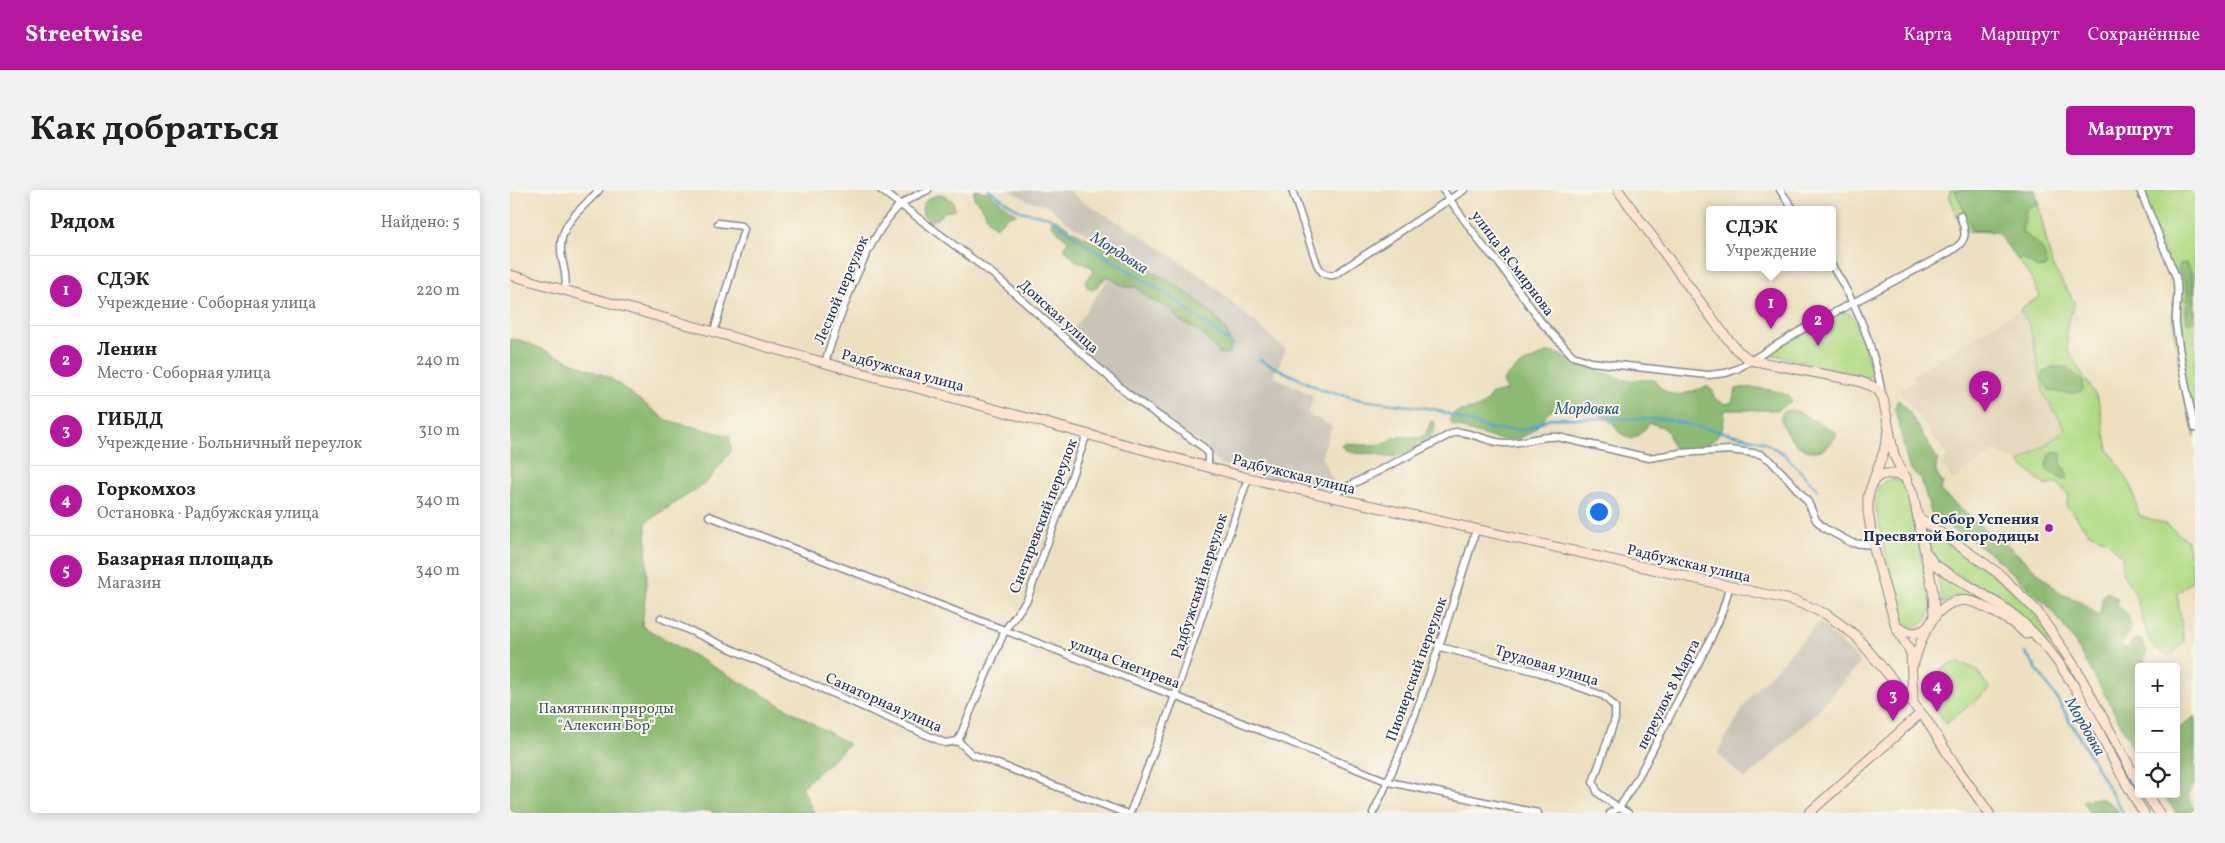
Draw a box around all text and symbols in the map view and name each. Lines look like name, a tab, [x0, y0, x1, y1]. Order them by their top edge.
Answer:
text: Streetwise	[25, 18, 143, 52]
text: Карта	[1903, 23, 1952, 48]
text: Маршрут	[1980, 23, 2060, 48]
text: Сохранённые	[2088, 23, 2200, 48]
text: Как добраться	[30, 106, 279, 154]
button: Маршрут	[2066, 106, 2195, 155]
popup	[1706, 206, 1836, 271]
street label: улица В.Смирнова	[1465, 207, 1559, 321]
text: Рядом	[50, 208, 115, 237]
text: Найдено: 5	[381, 212, 460, 234]
text: СДЭК	[1725, 215, 1778, 241]
water label: Мордовка	[1085, 227, 1152, 280]
street label: Лесной переулок	[810, 233, 875, 348]
text: Учреждение	[1725, 241, 1817, 263]
text: СДЭК	[97, 267, 149, 293]
street label: Донская улица	[1013, 275, 1103, 359]
text: 1	[63, 280, 69, 302]
text: 220 m	[416, 280, 460, 302]
pin: 1	[1755, 288, 1787, 329]
text: Учреждение · Соборная улица	[97, 293, 316, 315]
pin: 2	[1802, 305, 1834, 346]
text: Ленин	[97, 337, 157, 363]
street label: Радбужская улица	[839, 345, 966, 398]
text: 2	[62, 350, 70, 372]
text: 240 m	[416, 350, 460, 372]
text: Место · Соборная улица	[97, 363, 271, 385]
pin: 5	[1969, 371, 2001, 412]
water label: Мордовка	[1554, 399, 1620, 421]
text: ГИБДД	[97, 407, 163, 433]
text: 3	[62, 420, 70, 442]
text: 310 m	[419, 420, 460, 442]
text: Учреждение · Больничный переулок	[97, 433, 362, 455]
street label: Снегиревский переулок	[1005, 436, 1084, 597]
street label: Радбужская улица	[1230, 450, 1358, 501]
text: Горкомхоз	[97, 477, 196, 503]
text: 4	[61, 490, 71, 512]
text: 340 m	[416, 490, 460, 512]
your location	[1586, 499, 1612, 525]
text: Остановка · Радбужская улица	[97, 503, 319, 525]
place label: Собор Успения Пресвятой Богородицы	[1863, 510, 2039, 548]
street label: Радбужский переулок	[1167, 511, 1234, 662]
marker: Собор Успения Пресвятой Богородицы	[2043, 522, 2055, 534]
street label: Радбужская улица	[1625, 540, 1753, 589]
text: Базарная площадь	[97, 547, 273, 573]
text: 5	[62, 560, 70, 582]
text: 340 m	[416, 560, 460, 582]
text: Магазин	[97, 573, 161, 595]
street label: Пионерский переулок	[1382, 594, 1453, 745]
street label: улица Снегирева	[1066, 634, 1183, 695]
street label: переулок 8 Марта	[1632, 636, 1706, 754]
street label: Трудовая улица	[1492, 641, 1601, 692]
map controls	[2135, 663, 2180, 798]
button: +	[2135, 663, 2180, 708]
street label: Санаторная улица	[822, 668, 945, 739]
pin: 4	[1921, 671, 1953, 712]
pin: 3	[1877, 680, 1909, 721]
water label: Мордовка	[2058, 693, 2110, 761]
park label: Памятник природы "Алексин Бор"	[538, 699, 674, 737]
button: −	[2135, 708, 2180, 753]
button: locate	[2135, 753, 2180, 798]

